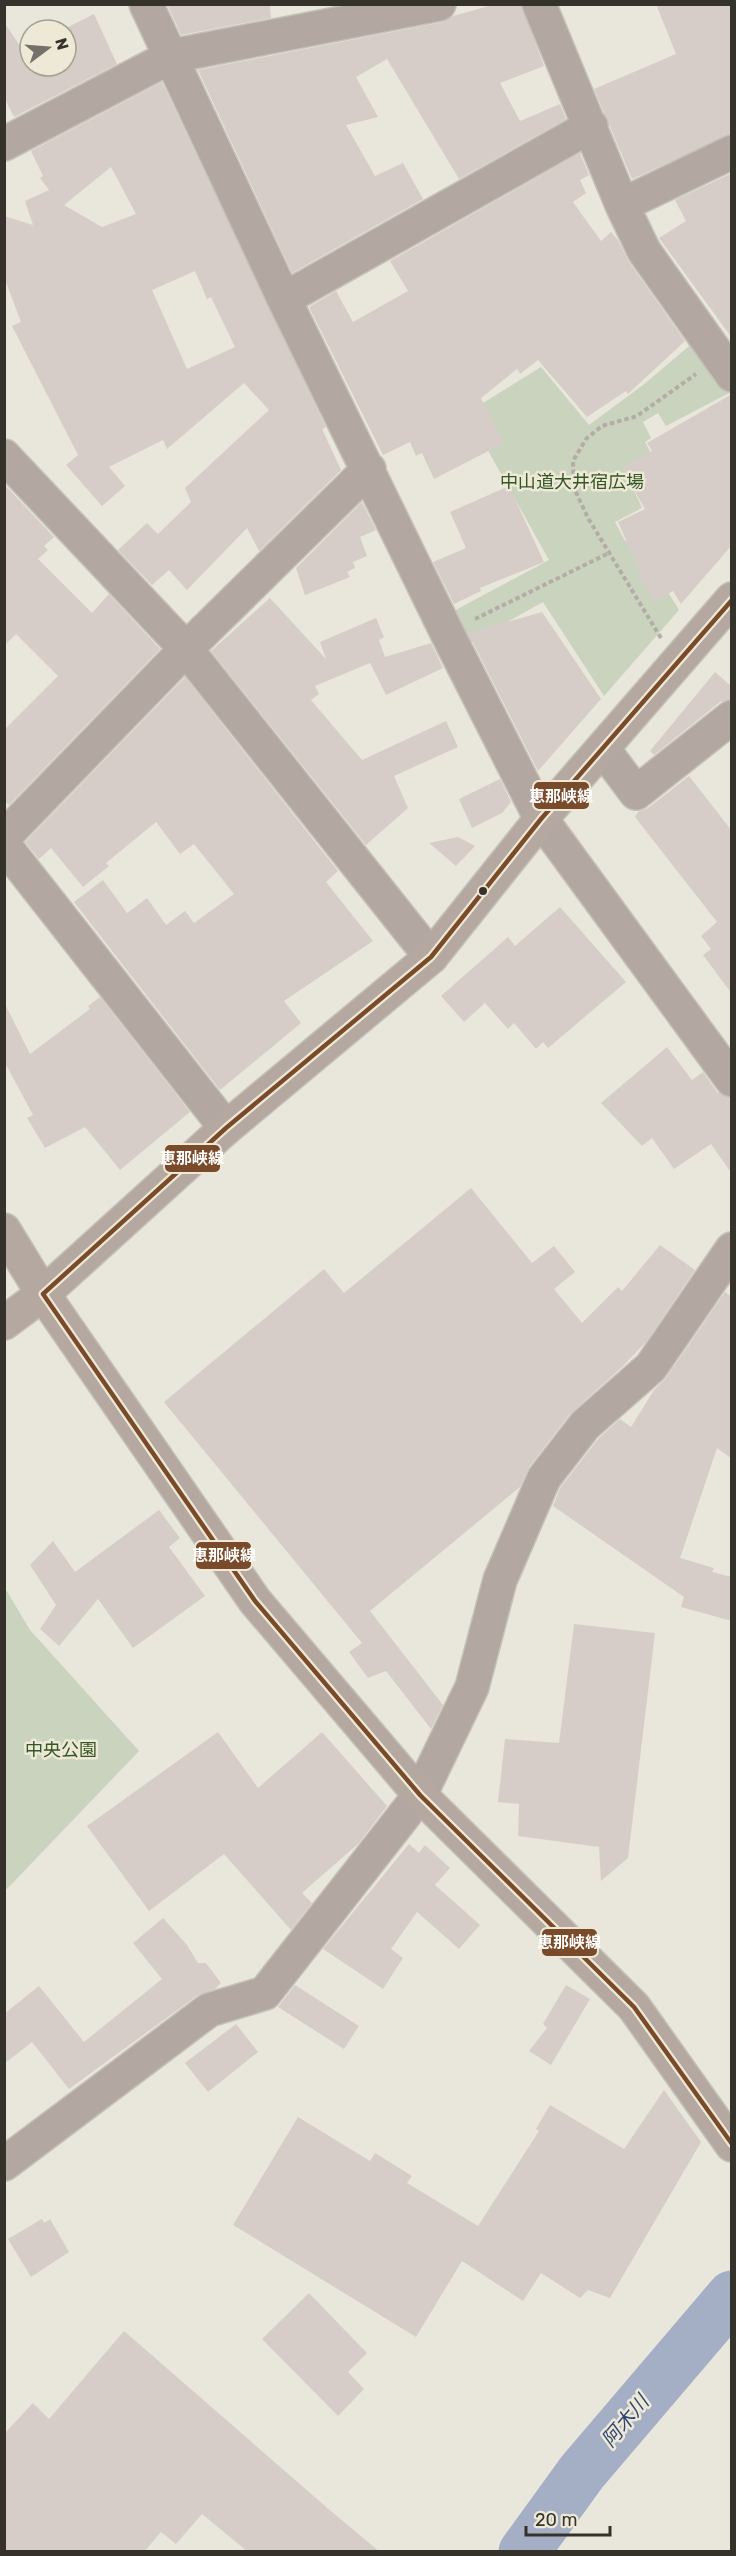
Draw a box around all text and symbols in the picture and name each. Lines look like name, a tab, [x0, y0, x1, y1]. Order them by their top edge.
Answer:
north arrow	[18, 18, 78, 78]
text: N	[51, 36, 73, 52]
park label: 中山道大井宿広場	[500, 471, 644, 493]
line badge: 恵那峡線	[533, 781, 590, 810]
text: 恵那峡線	[529, 787, 593, 806]
unlabelled marker	[477, 885, 489, 897]
line badge: 恵那峡線	[164, 1144, 221, 1173]
text: 恵那峡線	[160, 1149, 224, 1168]
line badge: 恵那峡線	[195, 1541, 252, 1570]
text: 恵那峡線	[192, 1546, 256, 1565]
park label: 中央公園	[25, 1739, 97, 1761]
line badge: 恵那峡線	[541, 1928, 598, 1957]
text: 恵那峡線	[537, 1933, 601, 1952]
water label: 阿木川	[597, 2389, 655, 2452]
scale bar	[526, 2499, 610, 2537]
text: 20 m	[535, 2509, 577, 2531]

